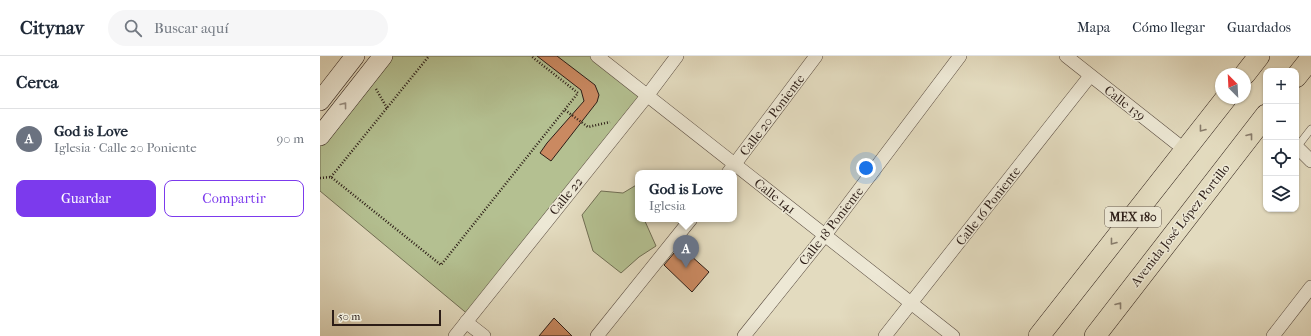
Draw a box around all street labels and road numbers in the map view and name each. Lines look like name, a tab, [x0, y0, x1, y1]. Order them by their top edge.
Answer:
street label: Calle 20 Poniente	[737, 71, 808, 159]
street label: Calle 139	[1102, 82, 1149, 124]
street label: Avenida José López Portillo	[1127, 160, 1233, 290]
street label: Calle 16 Poniente	[953, 163, 1024, 248]
street label: Calle 22	[546, 174, 586, 218]
street label: Calle 141	[751, 175, 799, 217]
street label: Calle 18 Poniente	[796, 183, 867, 268]
road number: MEX 180	[1105, 207, 1161, 227]

